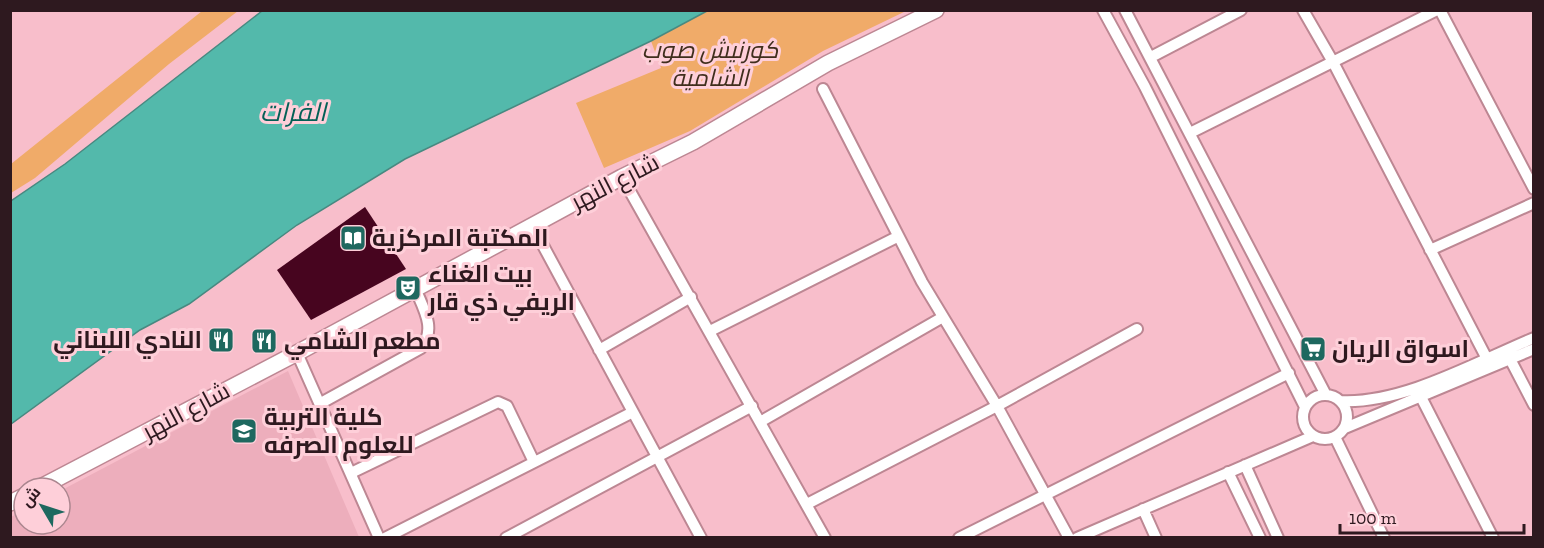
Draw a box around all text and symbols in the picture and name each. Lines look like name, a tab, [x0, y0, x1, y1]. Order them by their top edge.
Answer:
park label: كورنيش صوب الشامية	[642, 35, 778, 92]
water label: الفرات	[260, 96, 329, 128]
street label: شارع النهر	[564, 147, 665, 219]
library icon: المكتبة المركزية	[338, 223, 368, 253]
place label: المكتبة المركزية	[372, 223, 548, 252]
place label: بيت الغناء الريفي ذي قار	[427, 259, 575, 321]
theatre icon: بيت الغناء الريفي ذي قار	[393, 273, 423, 303]
place label: النادي اللبناني	[53, 325, 202, 359]
restaurant icon: النادي اللبناني	[206, 325, 236, 355]
restaurant icon: مطعم الشامي	[249, 326, 279, 356]
place label: مطعم الشامي	[284, 326, 441, 360]
supermarket icon: اسواق الريان	[1298, 334, 1328, 364]
place label: اسواق الريان	[1332, 334, 1469, 363]
street label: شارع النهر	[135, 375, 235, 448]
place label: كلية التربية للعلوم الصرفه	[264, 402, 414, 461]
school or university icon: كلية التربية للعلوم الصرفه	[229, 416, 259, 446]
north arrow	[12, 476, 72, 536]
text: ش	[17, 483, 45, 511]
scale bar	[1340, 497, 1524, 535]
text: 100 m	[1349, 507, 1397, 529]

